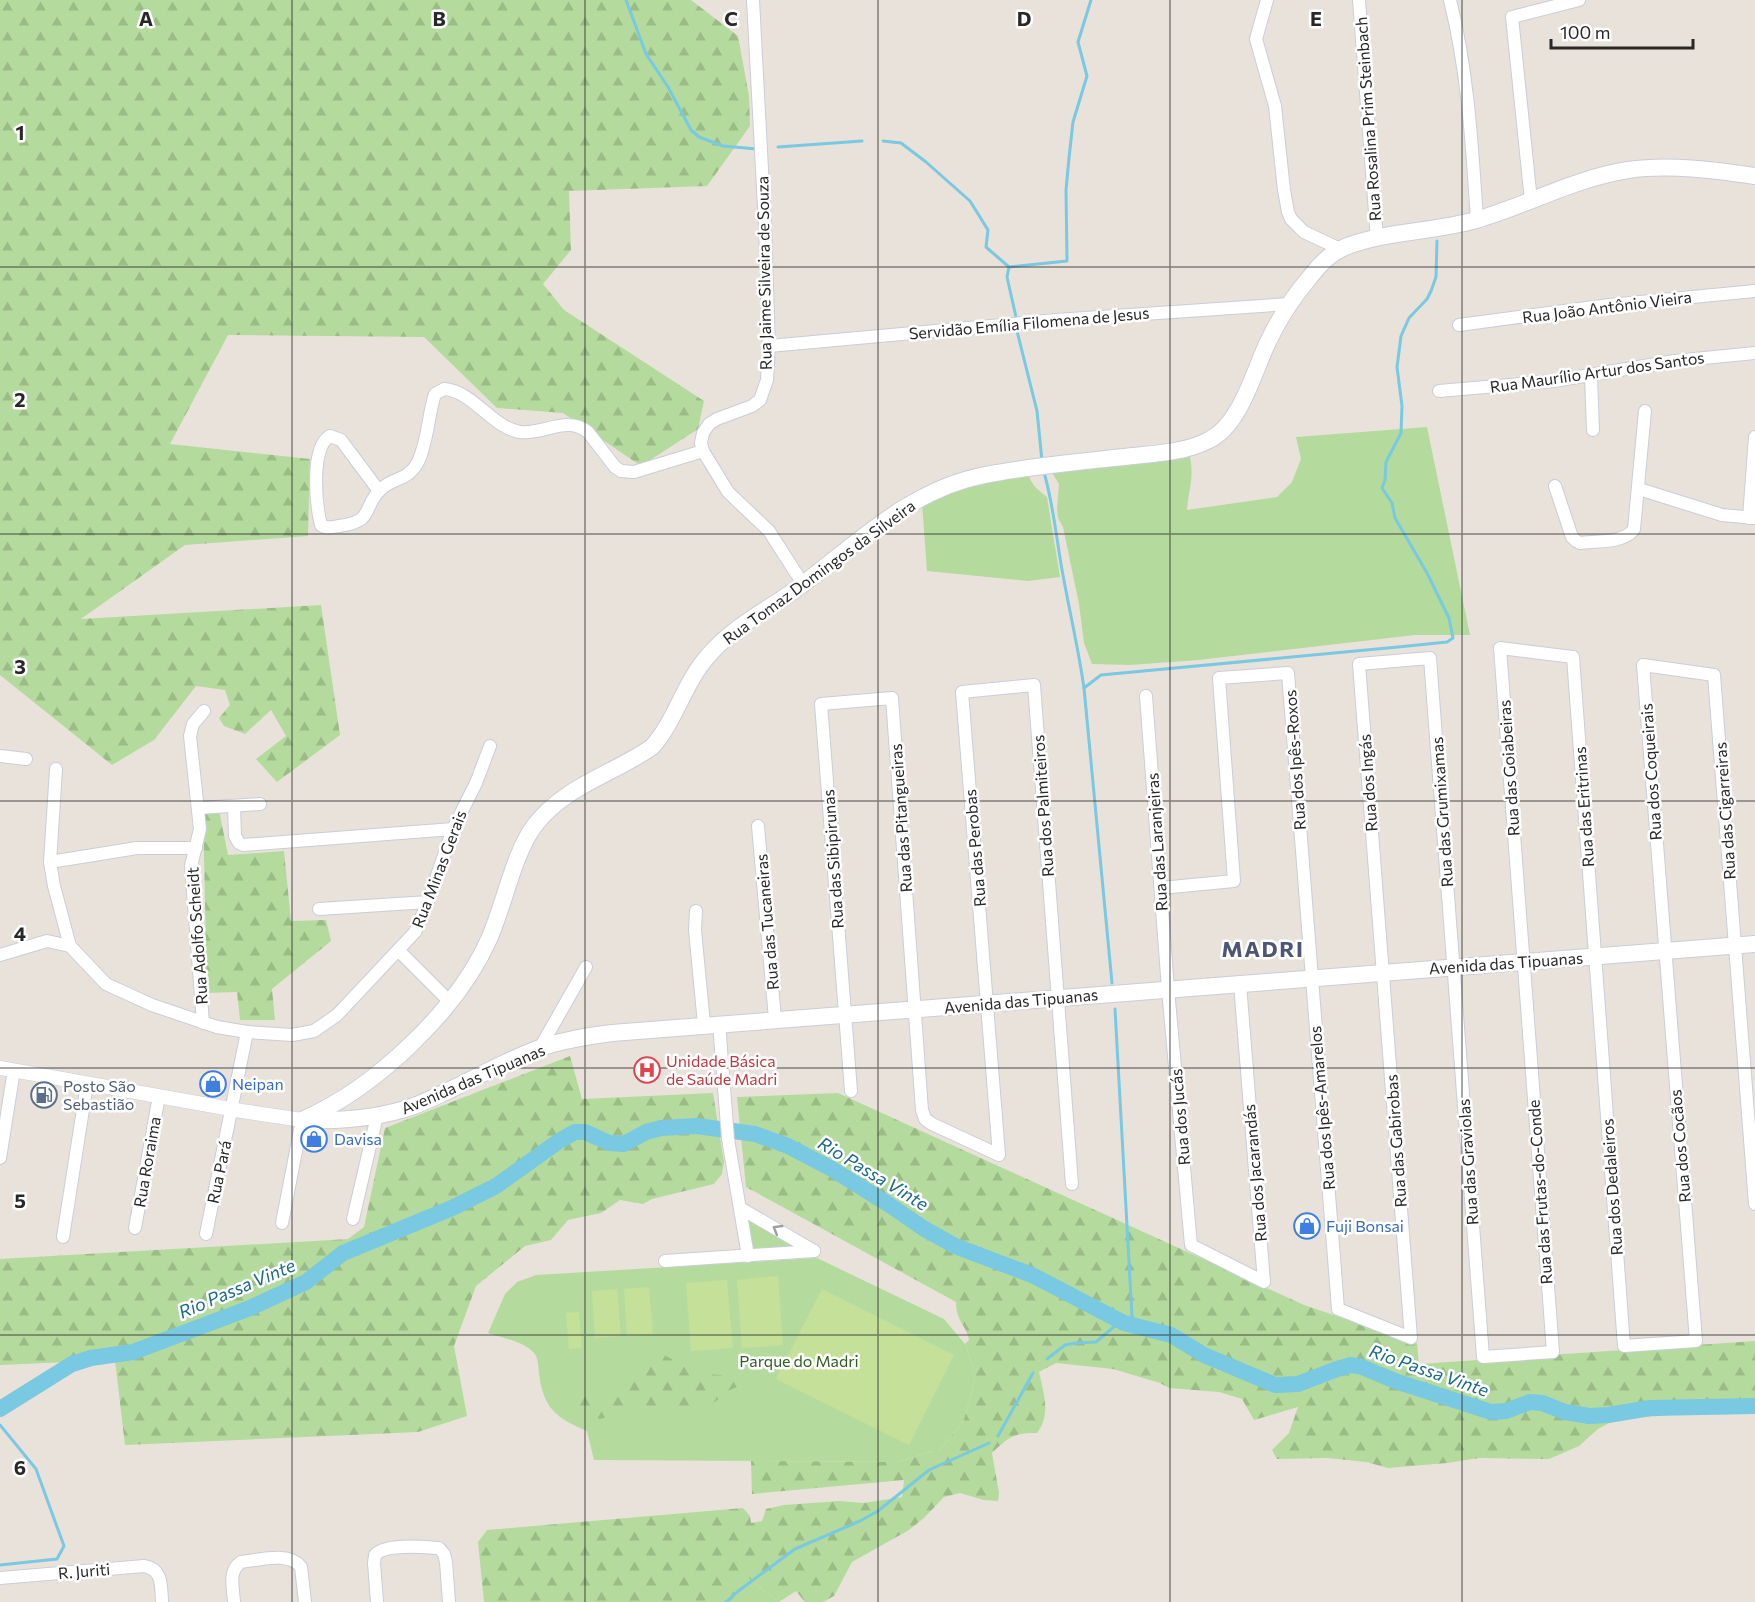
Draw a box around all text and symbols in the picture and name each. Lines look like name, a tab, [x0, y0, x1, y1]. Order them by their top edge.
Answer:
text: A	[139, 6, 153, 30]
text: B	[432, 6, 446, 30]
text: C	[724, 6, 738, 30]
text: D	[1017, 6, 1031, 30]
text: E	[1310, 6, 1322, 30]
scale bar	[1551, 12, 1694, 50]
street label: Rua Rosalina Prim Steinbach	[1351, 16, 1384, 222]
text: 100 m	[1560, 21, 1610, 43]
text: 1	[15, 120, 25, 144]
street label: Rua Jaime Silveira de Souza	[752, 176, 775, 370]
street label: Rua João Antônio Vieira	[1521, 287, 1693, 326]
street label: Servidão Emília Filomena de Jesus	[908, 303, 1150, 342]
street label: Rua Maurílio Artur dos Santos	[1489, 347, 1705, 396]
text: 2	[14, 387, 26, 411]
street label: Rua Tomaz Domingos da Silveira	[719, 495, 919, 648]
text: 3	[14, 654, 26, 678]
street label: Rua dos Ipês-Roxos	[1280, 689, 1309, 831]
street label: Rua das Goiabeiras	[1494, 699, 1523, 837]
street label: Rua dos Coqueirais	[1636, 703, 1665, 841]
street label: Rua dos Palmiteiros	[1028, 734, 1057, 878]
street label: Rua dos Ingás	[1355, 734, 1380, 832]
street label: Rua das Grumixamas	[1427, 736, 1456, 888]
street label: Rua das Cigarreiras	[1710, 742, 1739, 880]
street label: Rua das Pitangueiras	[886, 743, 915, 893]
street label: Rua das Eritrinas	[1570, 746, 1597, 868]
street label: Rua das Laranjeiras	[1142, 772, 1171, 912]
street label: Rua das Perobas	[960, 788, 989, 908]
street label: Rua das Sibipirunas	[818, 789, 847, 929]
street label: Rua Minas Gerais	[407, 807, 470, 930]
street label: Rua das Tucaneiras	[751, 853, 782, 991]
street label: Rua Adolfo Scheidt	[182, 866, 211, 1005]
text: 4	[14, 921, 26, 945]
district label: MADRI	[1222, 935, 1304, 962]
street label: Avenida das Tipuanas	[1428, 948, 1584, 977]
street label: Avenida das Tipuanas	[943, 984, 1099, 1017]
street label: Rua dos Ipês-Amarelos	[1305, 1025, 1338, 1191]
street label: Avenida das Tipuanas	[398, 1040, 548, 1117]
place label: Unidade Básica de Saúde Madri	[666, 1051, 777, 1088]
hospital icon: Unidade Básica de Saúde Madri	[632, 1055, 662, 1085]
street label: Rua dos Jucás	[1166, 1068, 1193, 1166]
shop icon: Neipan	[198, 1069, 228, 1099]
place label: Neipan	[232, 1074, 284, 1093]
street label: Rua das Gabirobas	[1381, 1074, 1410, 1208]
place label: Posto São Sebastião	[63, 1076, 136, 1113]
fuel station icon: Posto São Sebastião	[29, 1080, 59, 1110]
street label: Rua dos Cocãos	[1665, 1089, 1694, 1203]
street label: Rua das Graviolas	[1454, 1098, 1481, 1226]
street label: Rua das Frutas-do-Conde	[1524, 1099, 1555, 1285]
street label: Rua dos Jacarandás	[1239, 1104, 1270, 1243]
street label: Rua Roraima	[129, 1115, 164, 1209]
street label: Rua dos Dedaleiros	[1597, 1118, 1626, 1256]
shop icon: Davisa	[299, 1124, 329, 1154]
place label: Davisa	[334, 1129, 382, 1148]
water label: Rio Passa Vinte	[814, 1132, 933, 1215]
street label: Rua Pará	[203, 1139, 234, 1205]
text: 5	[14, 1188, 26, 1212]
shop icon: Fuji Bonsai	[1292, 1211, 1322, 1241]
place label: Fuji Bonsai	[1326, 1216, 1404, 1235]
one-way arrow	[773, 1225, 783, 1237]
water label: Rio Passa Vinte	[175, 1253, 299, 1323]
water label: Rio Passa Vinte	[1367, 1339, 1492, 1401]
park label: Parque do Madri	[739, 1351, 859, 1370]
text: 6	[14, 1455, 26, 1479]
street label: R. Juriti	[57, 1559, 111, 1582]

